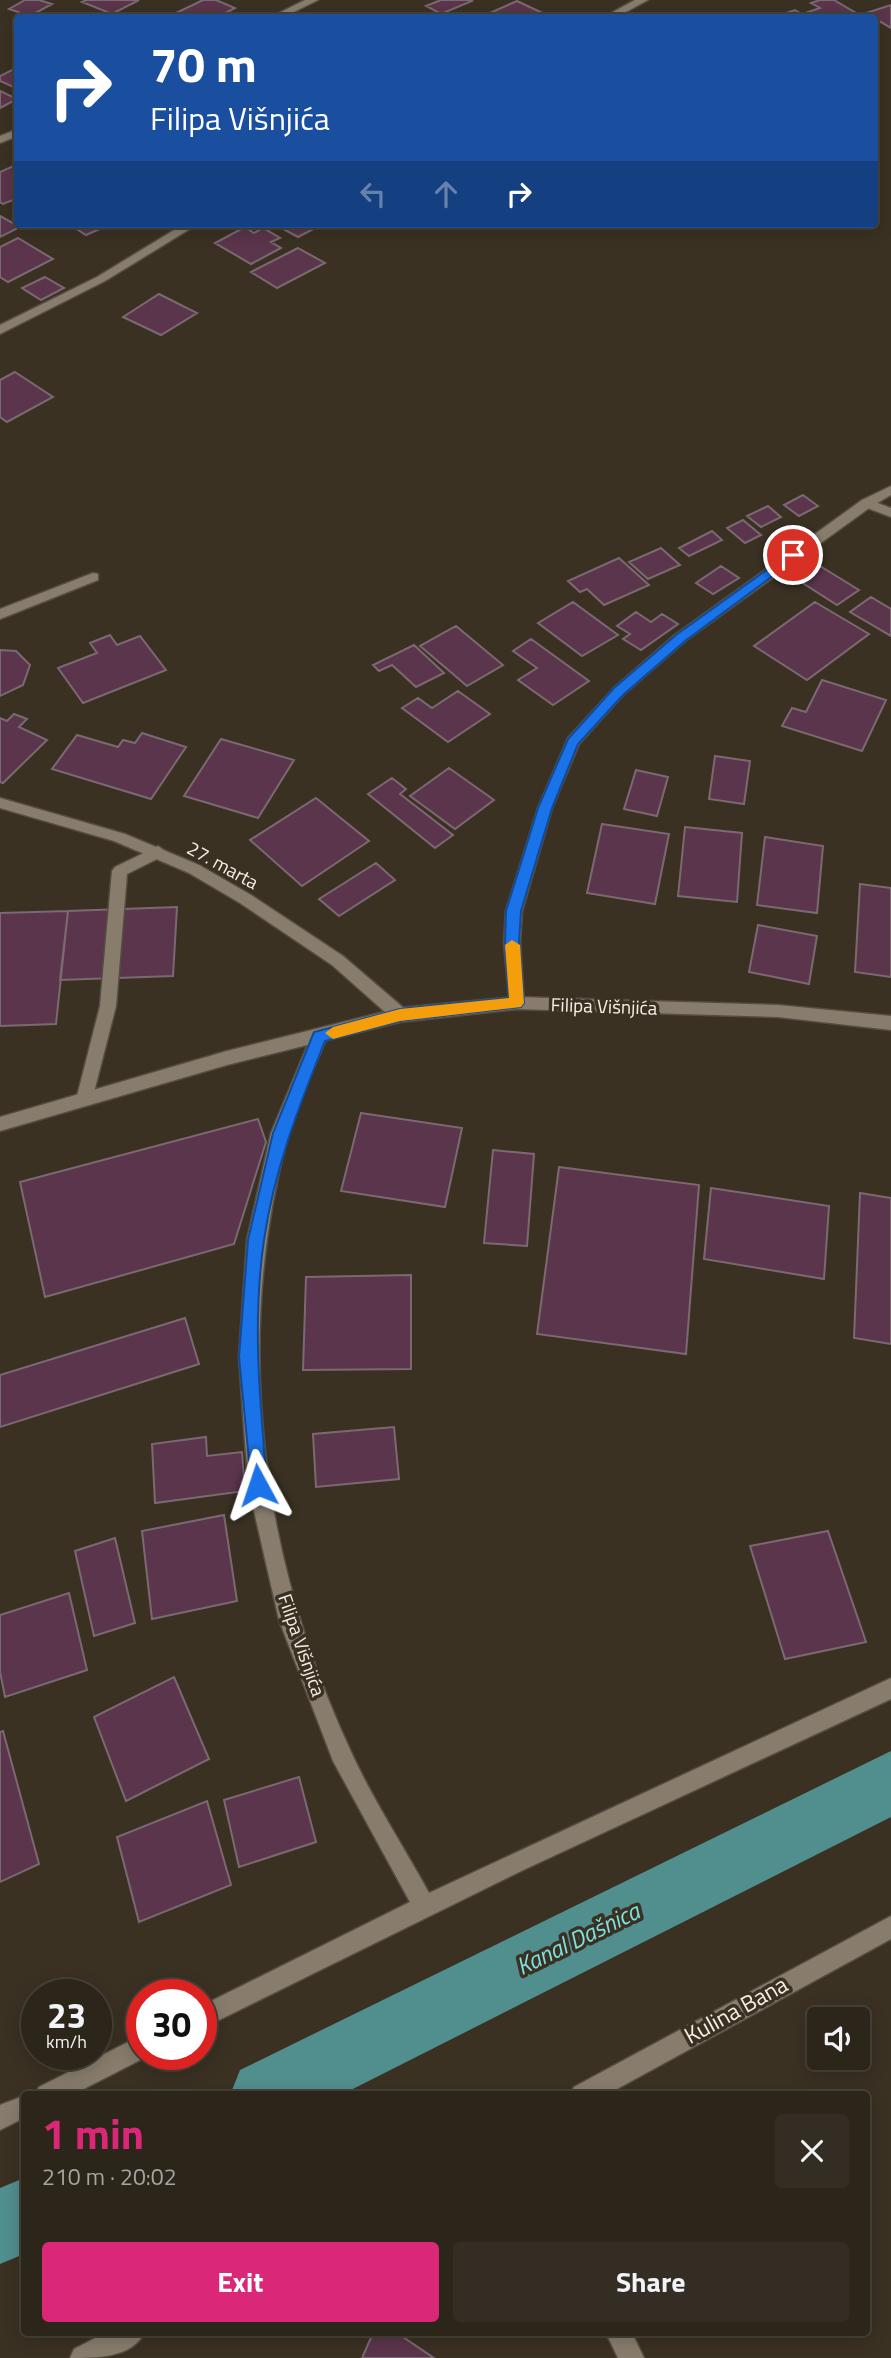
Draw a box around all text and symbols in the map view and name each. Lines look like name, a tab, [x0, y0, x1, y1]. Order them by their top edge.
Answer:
text: 70 m	[150, 26, 257, 101]
icon: right	[35, 42, 126, 133]
text: Filipa Višnjića	[150, 94, 330, 142]
icon: left	[354, 175, 392, 213]
icon: ahead	[427, 175, 465, 213]
icon: right	[500, 175, 538, 213]
pin	[763, 525, 823, 585]
icon: arrive	[774, 536, 812, 574]
street label: 27. marta	[182, 833, 265, 896]
street label: Filipa Višnjića	[550, 989, 658, 1022]
position arrow	[221, 1448, 295, 1522]
street label: Filipa Višnjića	[271, 1590, 334, 1700]
water label: Kanal Dašnica	[510, 1892, 647, 1984]
street label: Kulina Bana	[677, 1966, 794, 2052]
speed limit sign: 30	[126, 1979, 217, 2070]
text: 23	[47, 1988, 86, 2042]
map controls	[807, 2007, 870, 2070]
button: sound	[807, 2007, 870, 2070]
text: km/h	[46, 2028, 87, 2055]
text: 1 min	[42, 2101, 144, 2165]
button: close	[775, 2114, 849, 2188]
text: 210 m · 20:02	[42, 2159, 177, 2194]
button: Exit	[42, 2242, 439, 2322]
button: Share	[453, 2242, 849, 2322]

